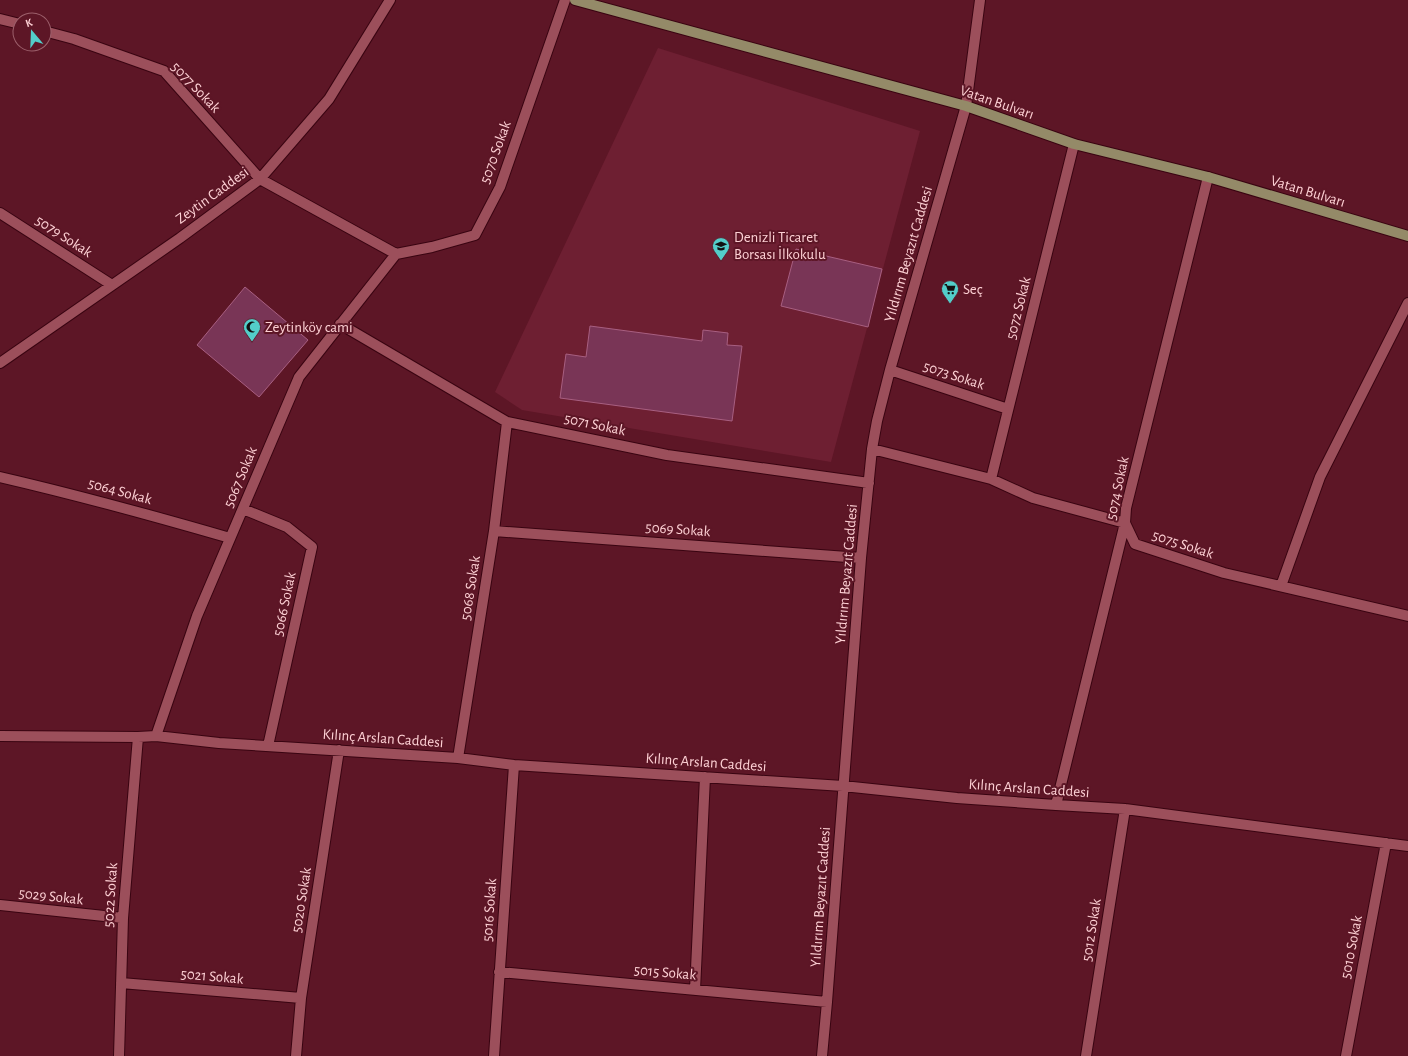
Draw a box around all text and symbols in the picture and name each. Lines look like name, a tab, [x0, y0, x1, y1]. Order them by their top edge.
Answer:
north arrow	[12, 12, 52, 52]
text: K	[24, 17, 34, 29]
street label: 5077 Sokak	[168, 59, 223, 116]
street label: Vatan Bulvarı	[958, 83, 1036, 122]
street label: 5070 Sokak	[477, 119, 514, 185]
street label: Zeytin Caddesi	[173, 164, 251, 227]
street label: Vatan Bulvarı	[1269, 173, 1347, 210]
street label: Yıldırım Beyazıt Caddesi	[882, 184, 935, 324]
street label: 5079 Sokak	[33, 213, 95, 260]
place label: Denizli Ticaret Borsası İlkokulu	[734, 230, 826, 262]
school or university icon: Denizli Ticaret Borsası İlkokulu	[711, 236, 731, 261]
street label: 5072 Sokak	[1003, 275, 1034, 341]
supermarket icon: Seç	[940, 279, 960, 304]
place label: Seç	[963, 282, 983, 297]
mosque icon: Zeytinköy cami	[242, 317, 262, 342]
place label: Zeytinköy cami	[265, 320, 353, 335]
street label: 5073 Sokak	[921, 359, 987, 392]
street label: 5071 Sokak	[563, 411, 627, 438]
street label: 5067 Sokak	[221, 444, 260, 510]
street label: 5074 Sokak	[1103, 455, 1132, 521]
street label: 5064 Sokak	[86, 476, 154, 507]
street label: Yıldırım Beyazıt Caddesi	[833, 503, 860, 645]
street label: 5069 Sokak	[645, 520, 711, 539]
street label: 5075 Sokak	[1150, 528, 1216, 561]
street label: 5068 Sokak	[458, 555, 483, 621]
street label: 5066 Sokak	[270, 570, 299, 638]
street label: Kılınç Arslan Caddesi	[322, 727, 444, 750]
street label: Kılınç Arslan Caddesi	[645, 751, 767, 774]
street label: Kılınç Arslan Caddesi	[968, 777, 1090, 800]
street label: Yıldırım Beyazıt Caddesi	[808, 826, 833, 968]
street label: 5022 Sokak	[101, 862, 120, 928]
street label: 5020 Sokak	[289, 866, 314, 934]
street label: 5016 Sokak	[480, 878, 499, 942]
street label: 5029 Sokak	[18, 886, 84, 907]
street label: 5012 Sokak	[1079, 898, 1104, 962]
street label: 5010 Sokak	[1338, 914, 1365, 980]
street label: 5015 Sokak	[633, 962, 697, 983]
street label: 5021 Sokak	[180, 966, 244, 987]

